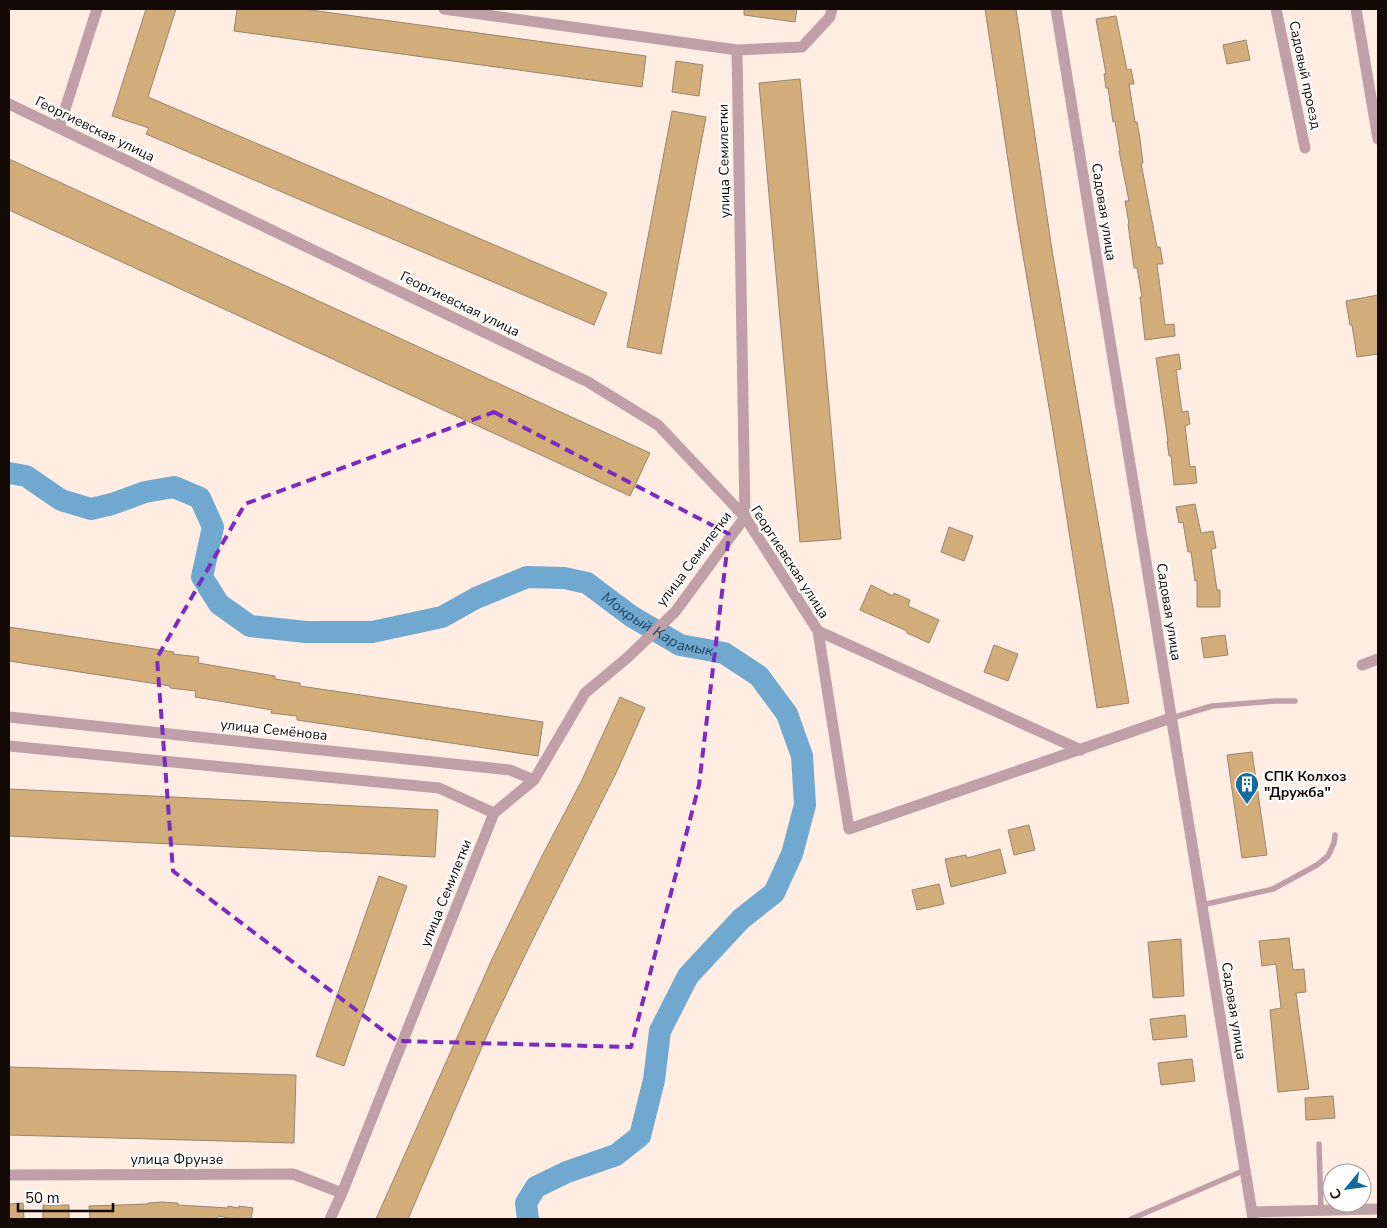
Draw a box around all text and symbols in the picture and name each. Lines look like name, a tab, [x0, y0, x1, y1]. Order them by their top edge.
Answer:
street label: Садовый проезд	[1284, 19, 1326, 131]
street label: Георгиевская улица	[32, 92, 158, 166]
street label: улица Семилетки	[714, 104, 734, 218]
street label: Садовая улица	[1087, 162, 1121, 262]
street label: Георгиевская улица	[397, 267, 523, 341]
street label: Георгиевская улица	[746, 502, 834, 622]
street label: улица Семилетки	[652, 508, 736, 610]
street label: Садовая улица	[1152, 562, 1186, 662]
water label: Мокрый Карамык	[597, 587, 716, 661]
street label: улица Семёнова	[219, 715, 329, 745]
place label: СПК Колхоз "Дружба"	[1264, 767, 1347, 802]
building icon: СПК Колхоз "Дружба"	[1234, 771, 1260, 805]
street label: улица Семилетки	[416, 836, 476, 950]
street label: Садовая улица	[1217, 961, 1251, 1061]
street label: улица Фрунзе	[131, 1150, 223, 1169]
north arrow	[1322, 1163, 1372, 1213]
scale bar	[18, 1180, 112, 1212]
text: С	[1325, 1185, 1347, 1203]
text: 50 m	[25, 1188, 60, 1208]

